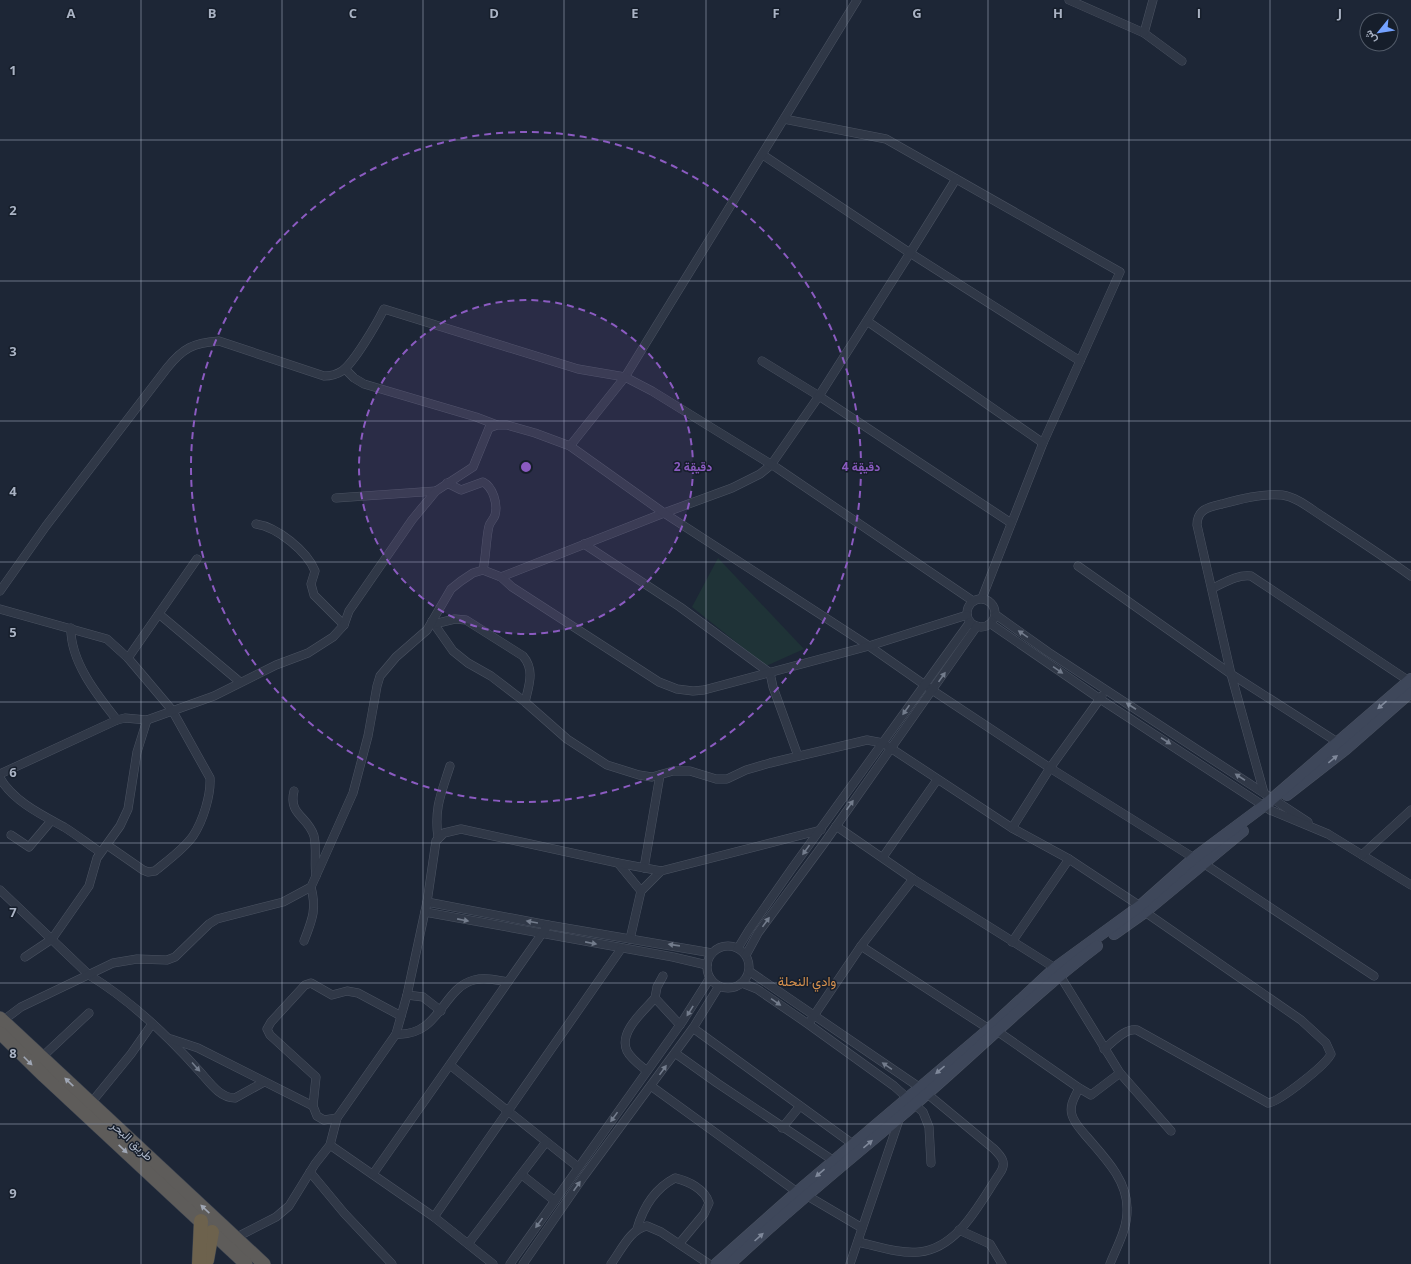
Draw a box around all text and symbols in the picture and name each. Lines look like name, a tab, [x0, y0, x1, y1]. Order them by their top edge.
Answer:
text: A	[67, 4, 76, 22]
text: B	[208, 4, 217, 22]
text: C	[349, 4, 357, 22]
text: D	[489, 4, 499, 22]
text: E	[631, 4, 639, 22]
text: F	[772, 4, 780, 22]
text: G	[912, 4, 922, 22]
text: H	[1053, 4, 1063, 22]
text: I	[1197, 4, 1201, 22]
text: J	[1337, 4, 1342, 22]
north arrow	[1359, 12, 1399, 52]
text: ش	[1360, 28, 1380, 47]
text: 1	[9, 61, 17, 79]
text: 2	[9, 201, 17, 219]
text: 3	[9, 342, 17, 360]
text: 2 دقيقة	[674, 458, 712, 475]
text: 4 دقيقة	[842, 458, 880, 475]
centre of rings	[519, 460, 533, 474]
text: 4	[9, 482, 17, 500]
text: 5	[9, 623, 17, 641]
one-way arrow	[1017, 630, 1028, 638]
one-way arrow	[1052, 666, 1063, 674]
one-way arrow	[938, 671, 946, 682]
one-way arrow	[1376, 700, 1387, 709]
one-way arrow	[1126, 702, 1136, 710]
one-way arrow	[902, 705, 910, 715]
one-way arrow	[1161, 737, 1171, 745]
one-way arrow	[1327, 755, 1338, 763]
text: 6	[9, 763, 17, 781]
one-way arrow	[1235, 773, 1245, 781]
one-way arrow	[846, 800, 854, 811]
one-way arrow	[802, 845, 810, 855]
text: 7	[9, 903, 17, 921]
one-way arrow	[457, 917, 469, 923]
one-way arrow	[762, 917, 770, 927]
one-way arrow	[526, 919, 538, 925]
one-way arrow	[585, 941, 597, 947]
one-way arrow	[668, 942, 680, 948]
district label: وادي النحلة	[778, 972, 836, 992]
one-way arrow	[770, 998, 781, 1005]
one-way arrow	[686, 1005, 693, 1017]
text: 8	[9, 1044, 17, 1062]
one-way arrow	[23, 1056, 33, 1065]
one-way arrow	[191, 1062, 200, 1072]
one-way arrow	[882, 1062, 892, 1070]
one-way arrow	[659, 1064, 667, 1075]
one-way arrow	[935, 1065, 945, 1074]
one-way arrow	[64, 1077, 74, 1087]
one-way arrow	[610, 1111, 619, 1122]
street label: طريق البحر	[107, 1116, 157, 1165]
one-way arrow	[863, 1139, 874, 1148]
one-way arrow	[118, 1144, 128, 1154]
one-way arrow	[814, 1168, 825, 1177]
one-way arrow	[573, 1181, 581, 1191]
text: 9	[9, 1184, 17, 1202]
one-way arrow	[200, 1204, 210, 1213]
one-way arrow	[535, 1218, 543, 1228]
one-way arrow	[753, 1233, 764, 1242]

